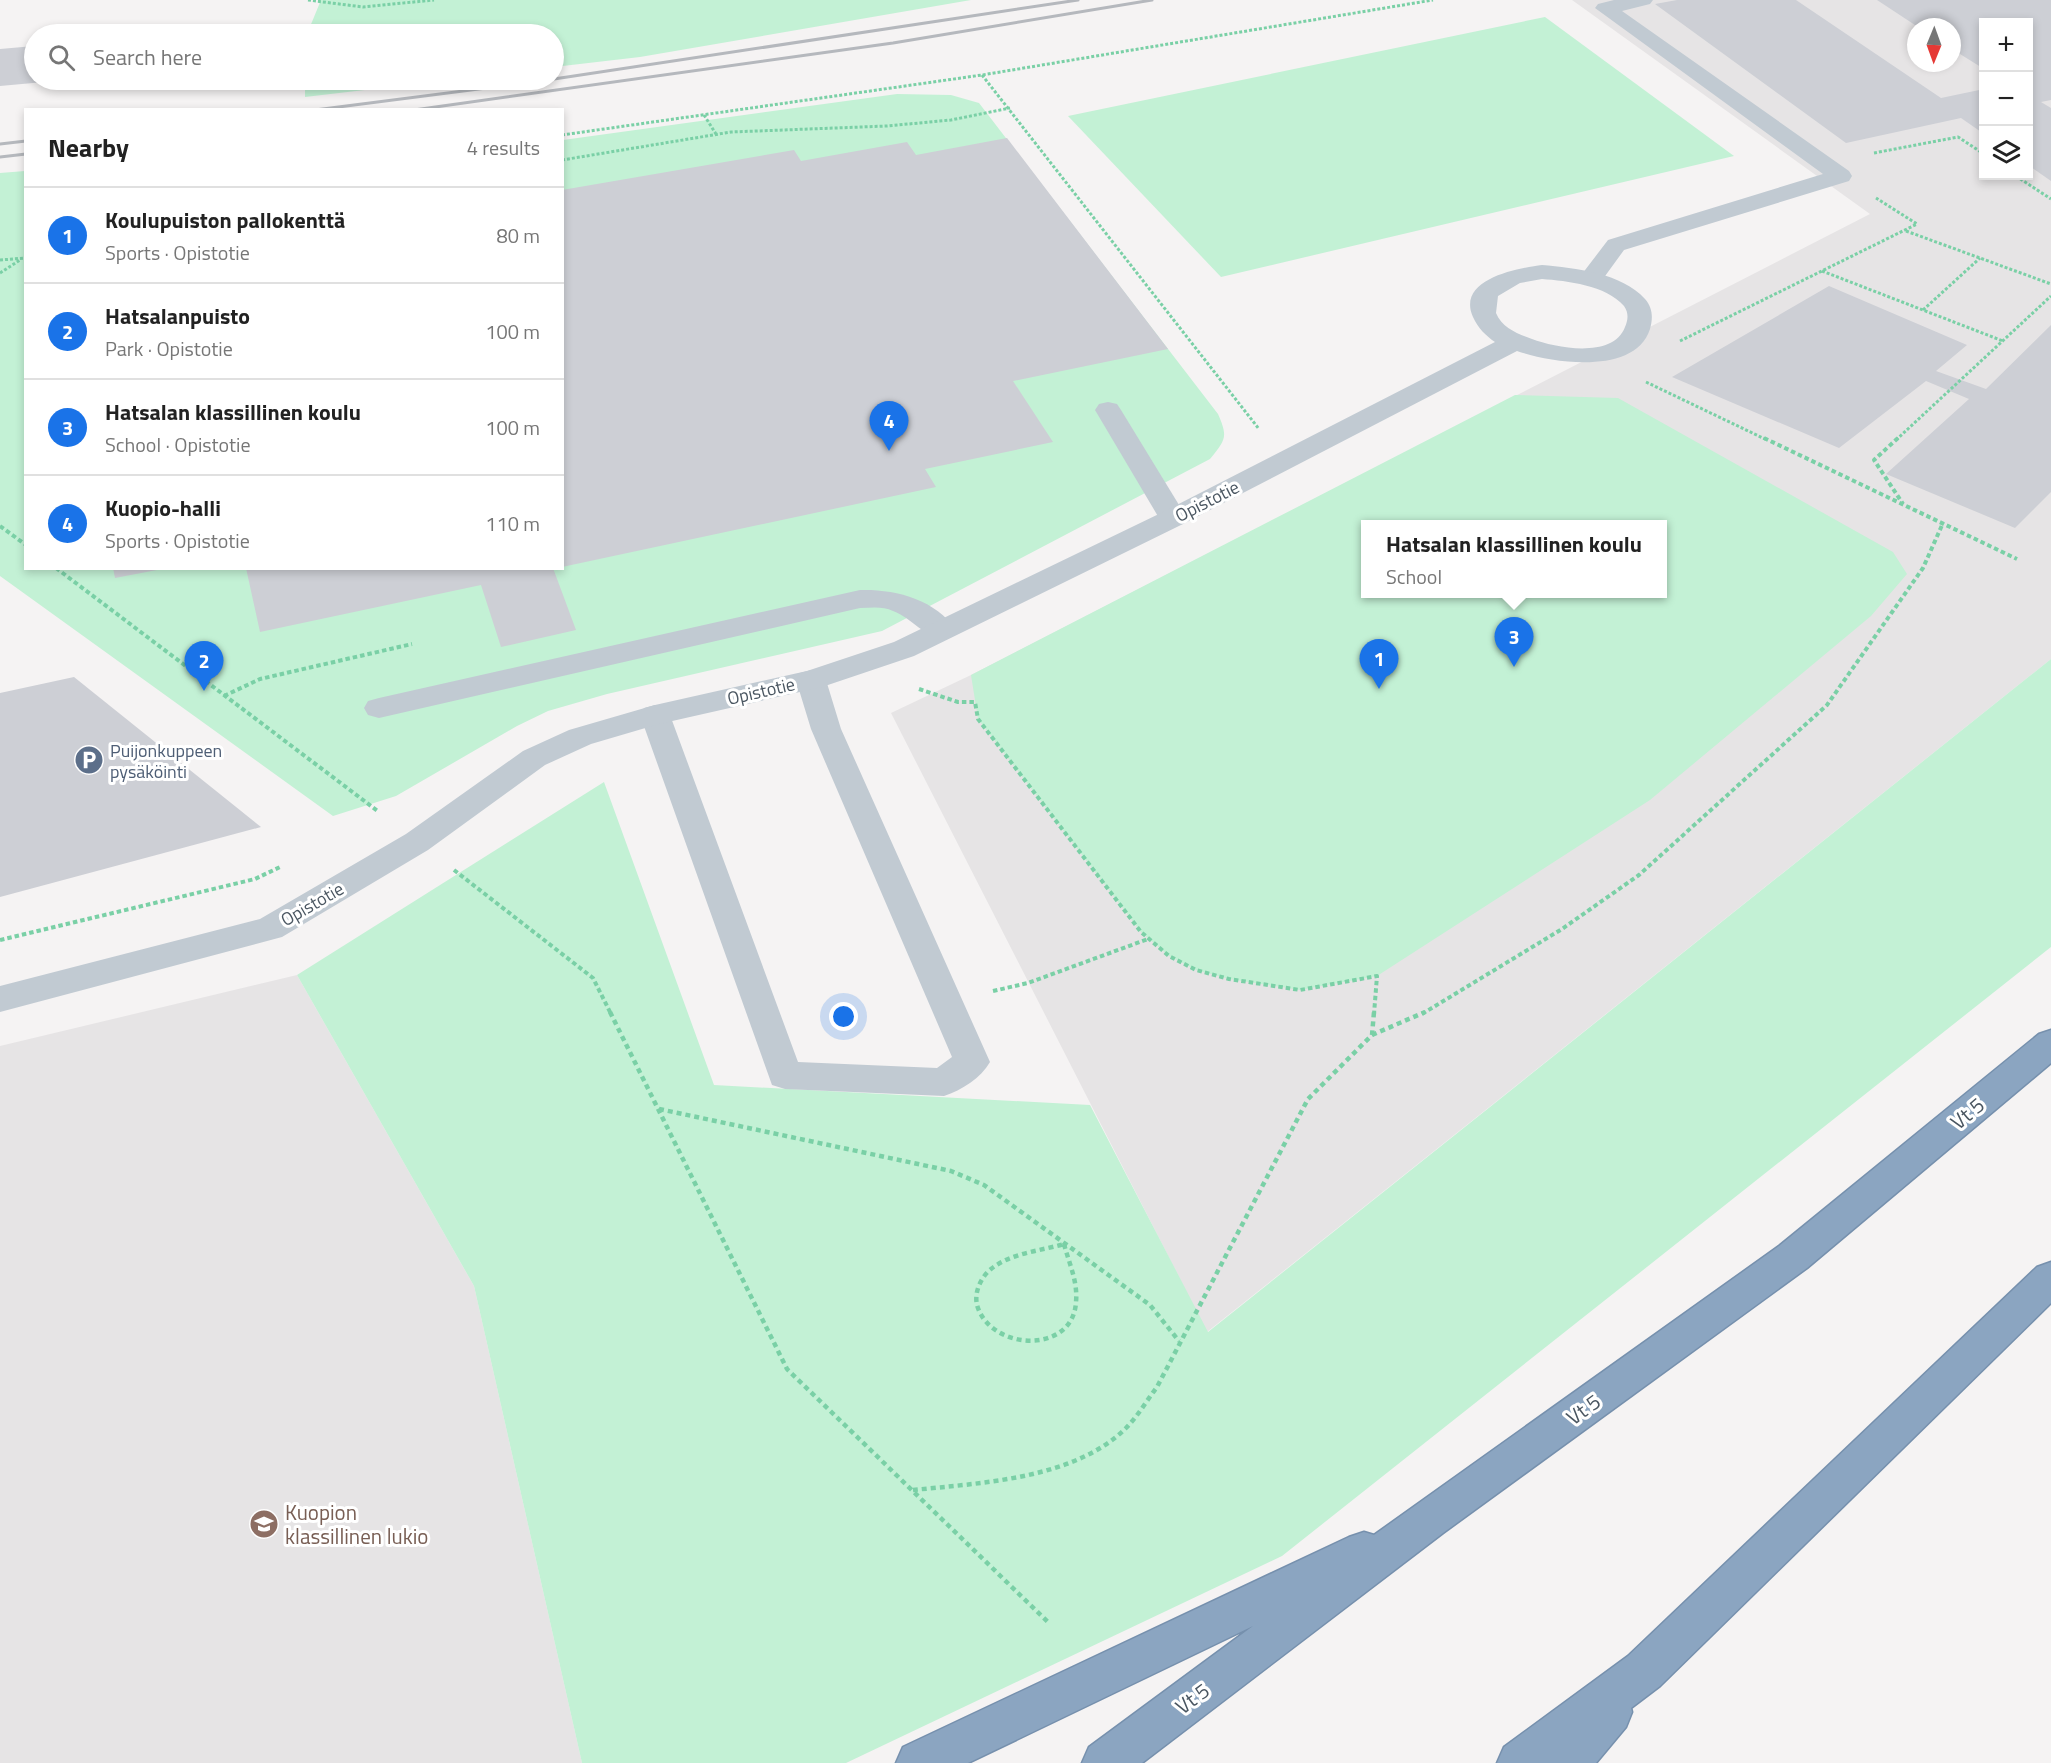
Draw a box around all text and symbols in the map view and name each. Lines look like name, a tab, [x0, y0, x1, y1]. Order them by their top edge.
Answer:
north arrow	[1907, 18, 1961, 72]
map controls	[1979, 18, 2033, 180]
button: +	[1979, 18, 2033, 72]
search box	[24, 24, 564, 90]
text: Search here	[93, 40, 202, 74]
icon: search	[45, 41, 78, 74]
button: −	[1979, 72, 2033, 126]
button: layers	[1979, 126, 2033, 180]
text: Nearby	[48, 128, 129, 167]
text: 4 results	[467, 132, 540, 163]
text: Koulupuiston pallokenttä	[105, 203, 345, 237]
text: 1	[62, 220, 73, 251]
text: 80 m	[496, 220, 540, 251]
text: Sports · Opistotie	[105, 237, 250, 268]
text: Hatsalanpuisto	[105, 299, 250, 333]
text: 2	[62, 316, 73, 347]
text: 100 m	[485, 316, 540, 347]
text: Park · Opistotie	[105, 333, 233, 364]
text: Hatsalan klassillinen koulu	[105, 395, 361, 429]
pin: 4	[870, 402, 908, 451]
text: 3	[62, 412, 73, 443]
text: 100 m	[485, 412, 540, 443]
text: School · Opistotie	[105, 429, 251, 460]
street label: Opistotie	[1170, 473, 1244, 529]
text: Kuopio-halli	[105, 491, 221, 525]
text: 4	[62, 508, 73, 539]
text: 110 m	[485, 508, 540, 539]
popup	[1361, 520, 1667, 598]
text: Sports · Opistotie	[105, 525, 250, 556]
text: Hatsalan klassillinen koulu	[1386, 527, 1642, 561]
text: School	[1386, 561, 1442, 592]
pin: 3	[1494, 618, 1534, 667]
pin: 1	[1360, 640, 1398, 689]
pin: 2	[184, 642, 224, 691]
street label: Opistotie	[724, 670, 798, 712]
place label: Puijonkuppeen pysäköinti	[110, 737, 222, 785]
parking icon: Puijonkuppeen pysäköinti	[73, 744, 105, 776]
street label: Opistotie	[275, 875, 349, 933]
your location	[829, 1002, 858, 1031]
street label: Vt 5	[1943, 1089, 1991, 1137]
street label: Vt 5	[1559, 1385, 1607, 1433]
place label: Kuopion klassillinen lukio	[285, 1496, 428, 1552]
school or university icon: Kuopion klassillinen lukio	[248, 1508, 280, 1540]
street label: Vt 5	[1168, 1674, 1216, 1722]

